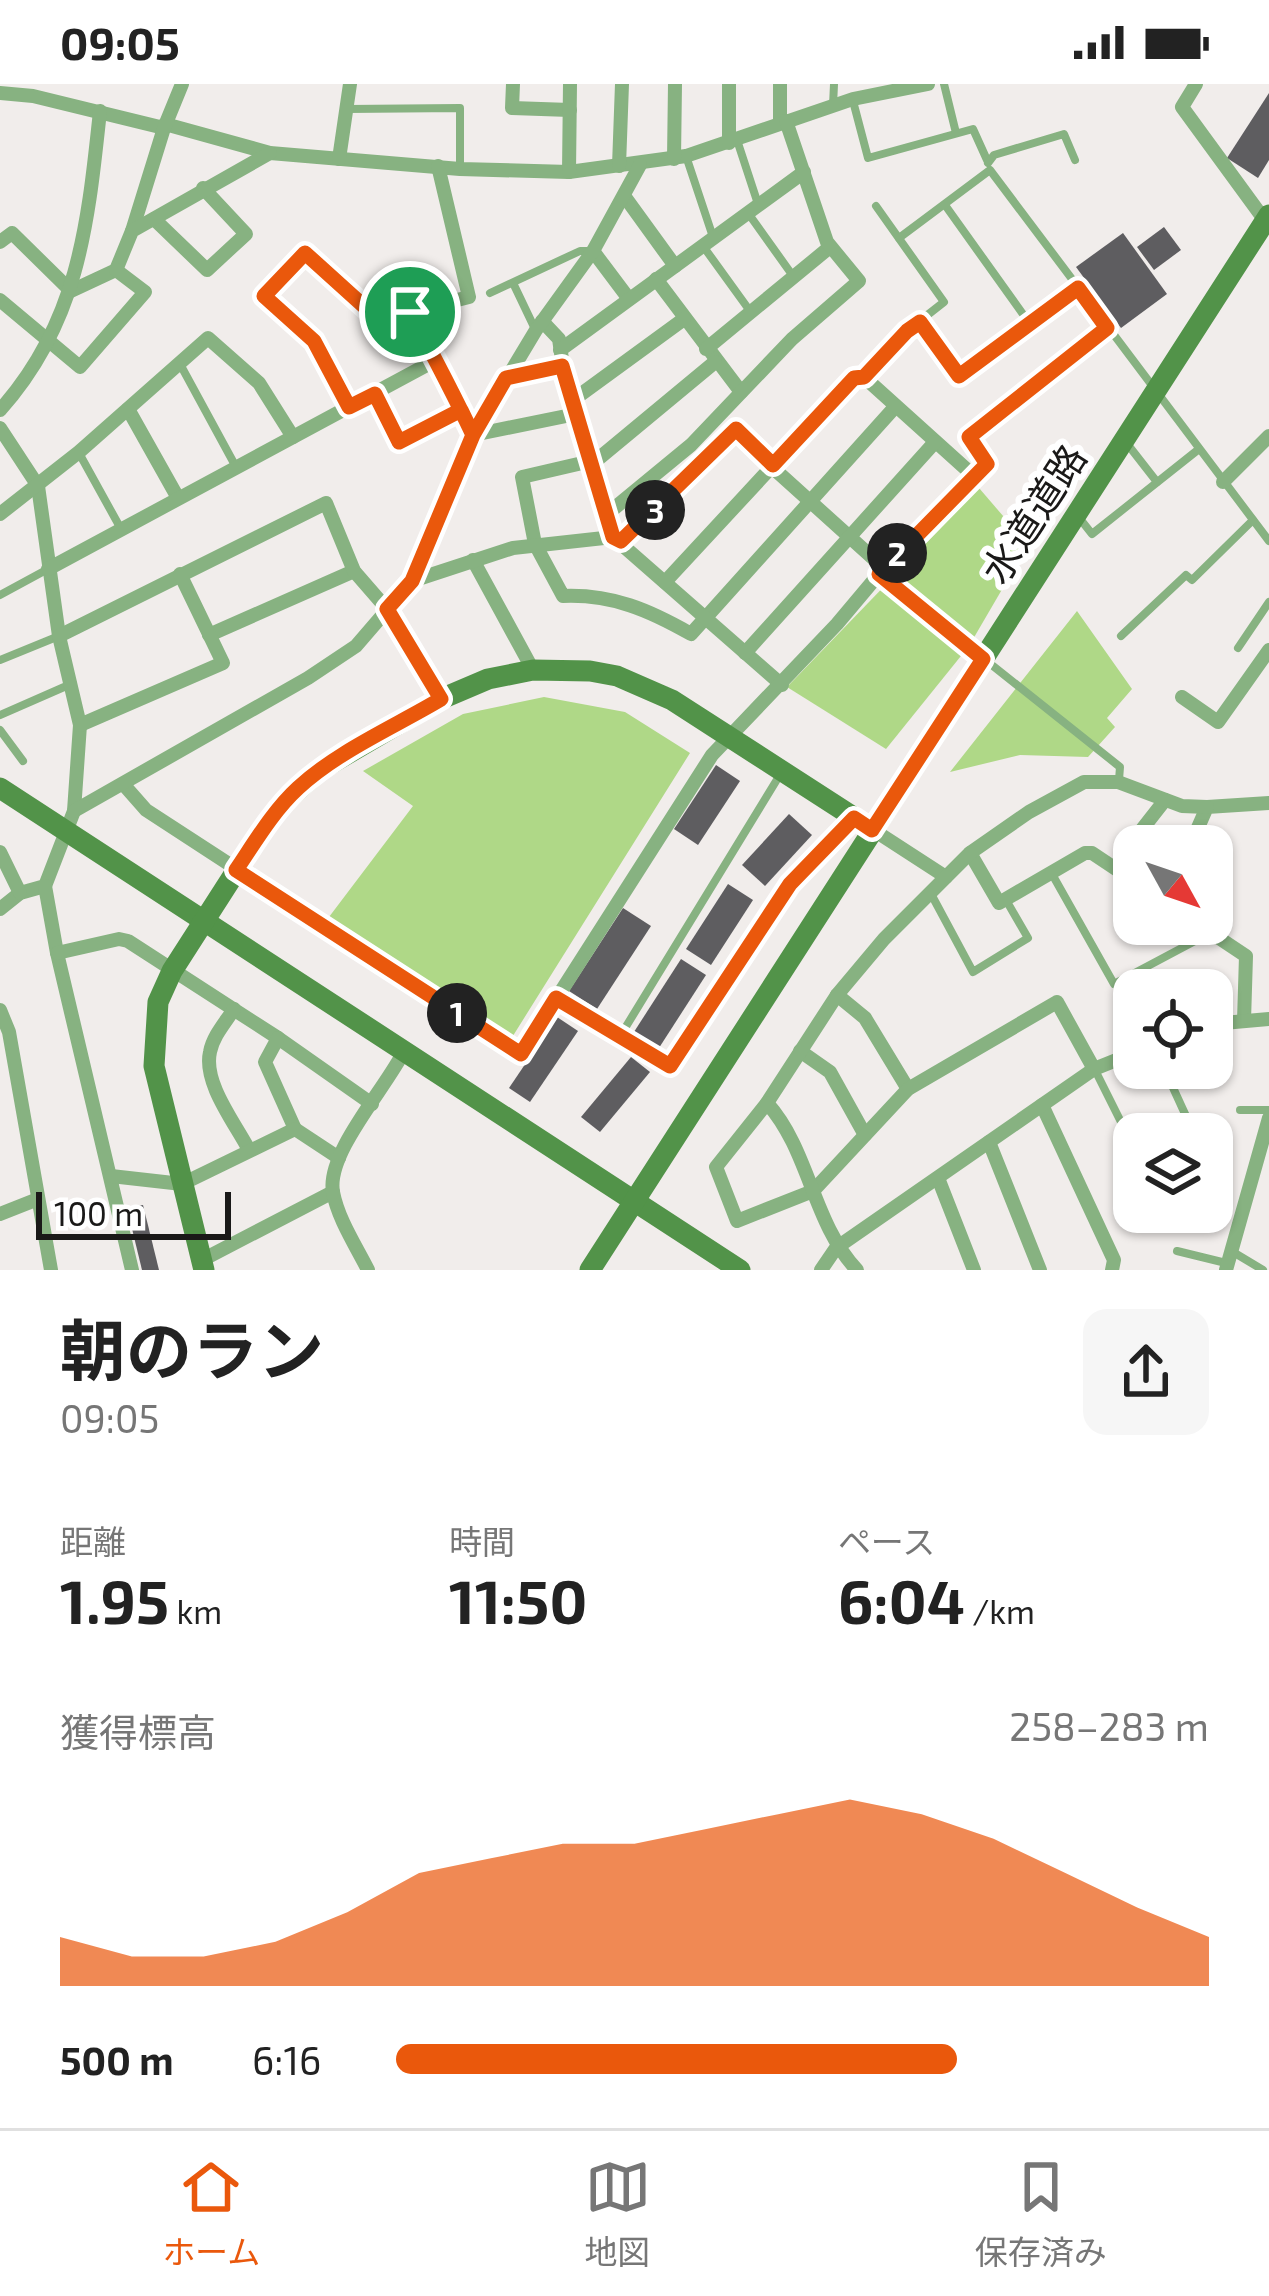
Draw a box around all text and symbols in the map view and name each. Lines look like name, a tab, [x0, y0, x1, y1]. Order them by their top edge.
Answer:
text: 09:05	[60, 15, 180, 69]
pin	[359, 261, 461, 363]
icon: arrive	[377, 279, 443, 345]
street label: 水道道路	[971, 435, 1095, 591]
pin: 3	[625, 480, 685, 540]
text: 3	[646, 490, 664, 530]
pin: 2	[867, 523, 927, 583]
text: 2	[887, 533, 907, 573]
north arrow	[1113, 825, 1233, 945]
map controls	[1113, 825, 1233, 1233]
button: locate	[1113, 969, 1233, 1089]
pin: 1	[427, 983, 487, 1043]
text: 1	[450, 993, 464, 1033]
button: layers	[1113, 1113, 1233, 1233]
scale bar	[36, 1186, 231, 1239]
text: 100 m	[54, 1193, 143, 1233]
text: 朝のラン	[60, 1309, 324, 1388]
button: share	[1083, 1309, 1209, 1435]
text: 09:05	[60, 1394, 159, 1441]
text: 距離	[60, 1521, 126, 1561]
text: 時間	[449, 1521, 515, 1561]
text: ペース	[838, 1521, 935, 1561]
text: 1.95	[60, 1564, 169, 1636]
text: 11:50	[449, 1564, 587, 1636]
text: 6:04	[838, 1564, 965, 1636]
text: km	[169, 1591, 222, 1631]
text: /km	[965, 1591, 1035, 1631]
text: 258–283 m	[1009, 1702, 1209, 1749]
text: 獲得標高	[60, 1708, 216, 1755]
text: 500 m	[60, 2036, 174, 2083]
text: 6:16	[252, 2036, 321, 2083]
tab: ホーム	[162, 2154, 260, 2274]
tab: 地図	[585, 2154, 651, 2274]
tab: 保存済み	[975, 2154, 1107, 2274]

